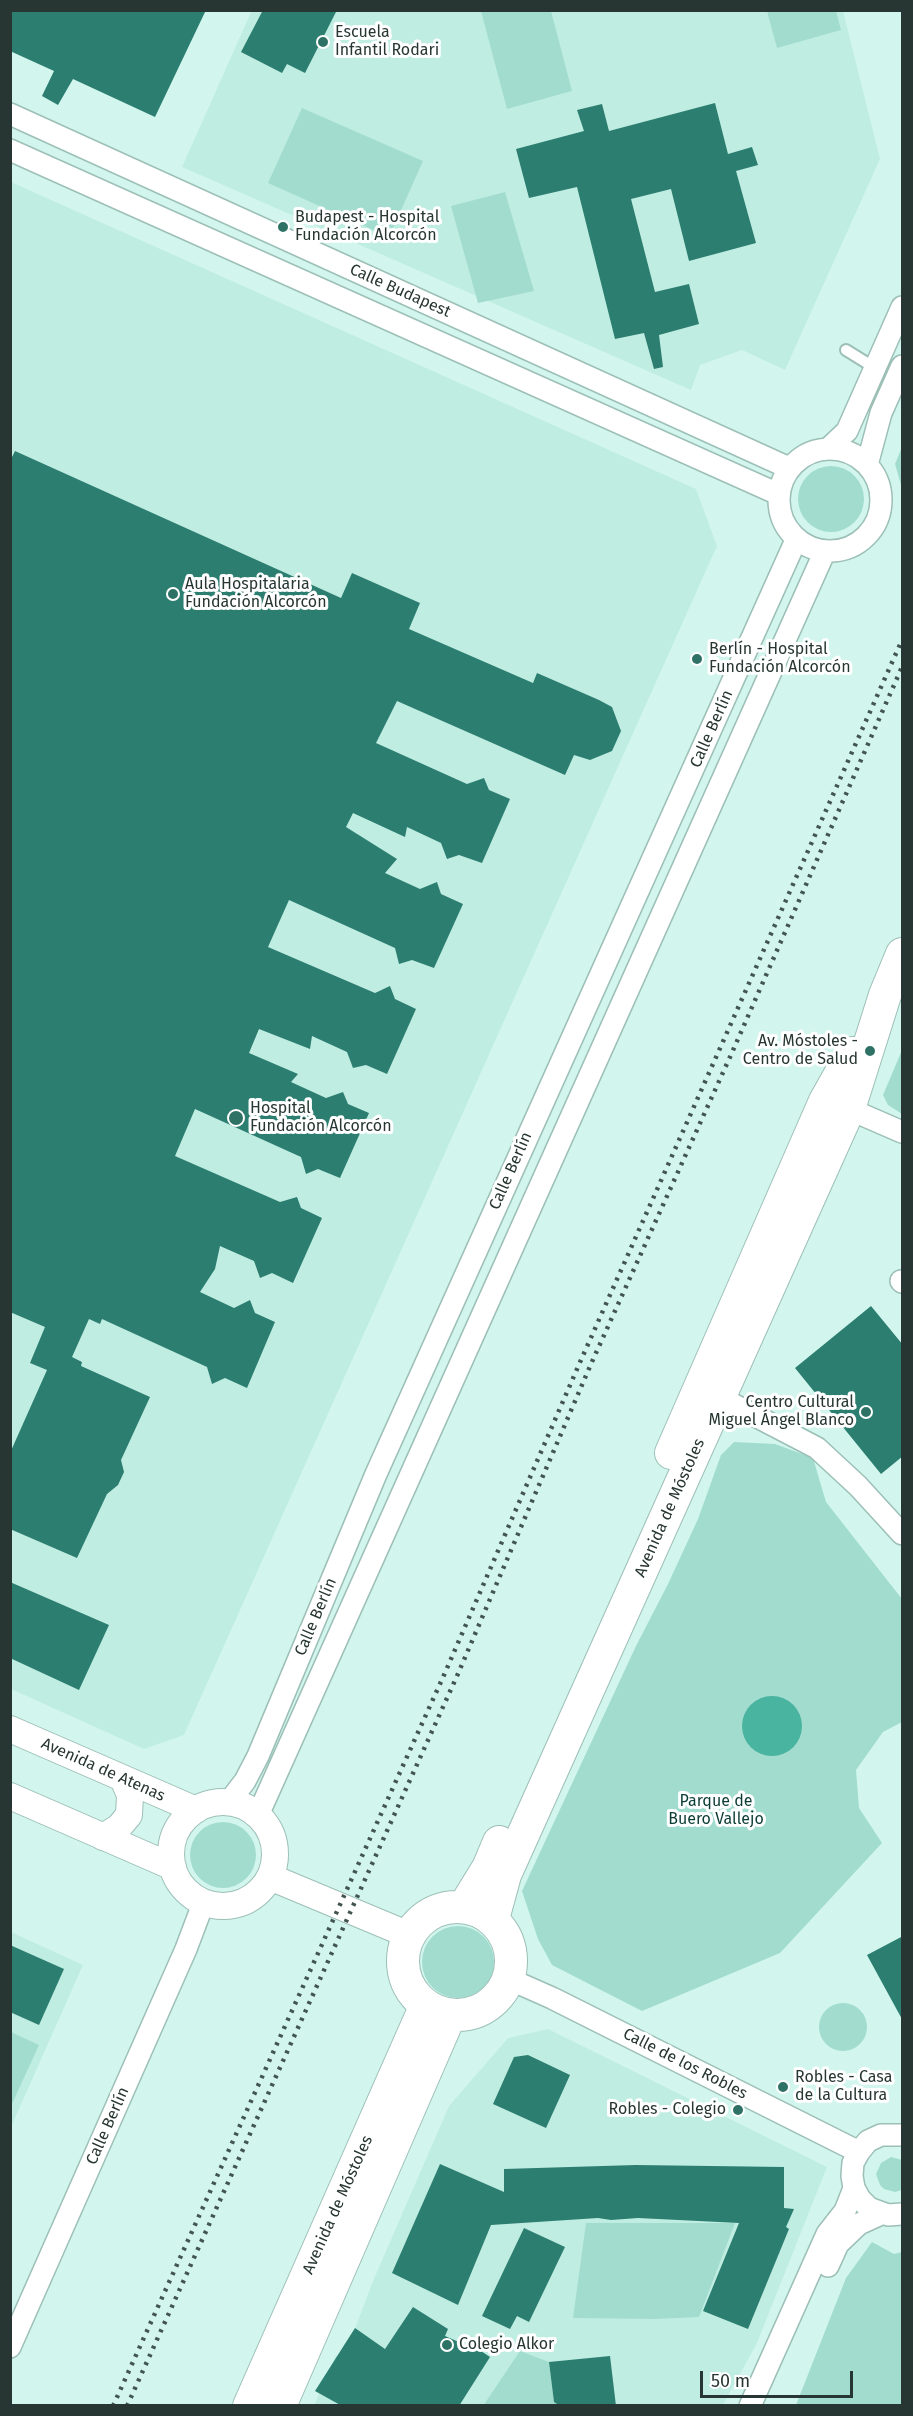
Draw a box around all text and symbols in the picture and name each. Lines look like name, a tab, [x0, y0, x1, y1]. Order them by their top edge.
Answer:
place label: Escuela Infantil Rodari	[335, 23, 439, 61]
marker: Escuela Infantil Rodari	[316, 35, 330, 49]
place label: Budapest - Hospital Fundación Alcorcón	[295, 208, 439, 246]
marker: Budapest - Hospital Fundación Alcorcón	[276, 220, 290, 234]
street label: Calle Budapest	[347, 260, 453, 322]
place label: Aula Hospitalaria Fundación Alcorcón	[185, 575, 327, 613]
marker: Aula Hospitalaria Fundación Alcorcón	[166, 587, 180, 601]
place label: Berlín - Hospital Fundación Alcorcón	[709, 640, 851, 678]
marker: Berlín - Hospital Fundación Alcorcón	[690, 652, 704, 666]
street label: Calle Berlín	[686, 687, 738, 771]
place label: Av. Móstoles - Centro de Salud	[743, 1032, 858, 1070]
marker: Av. Móstoles - Centro de Salud	[863, 1044, 877, 1058]
place label: Hospital Fundación Alcorcón	[250, 1099, 392, 1137]
marker: Hospital Fundación Alcorcón	[227, 1109, 245, 1127]
street label: Calle Berlín	[485, 1129, 537, 1213]
place label: Centro Cultural Miguel Ángel Blanco	[709, 1393, 854, 1431]
marker: Centro Cultural Miguel Ángel Blanco	[859, 1405, 873, 1419]
street label: Avenida de Móstoles	[631, 1436, 709, 1580]
street label: Calle Berlín	[291, 1575, 341, 1659]
street label: Avenida de Atenas	[38, 1734, 168, 1806]
park label: Parque de Buero Vallejo	[668, 1792, 764, 1830]
street label: Calle de los Robles	[620, 2024, 750, 2104]
place label: Robles - Casa de la Cultura	[795, 2068, 892, 2106]
marker: Robles - Casa de la Cultura	[776, 2080, 790, 2094]
street label: Calle Berlín	[82, 2084, 134, 2168]
place label: Robles - Colegio	[608, 2100, 726, 2120]
marker: Robles - Colegio	[731, 2103, 745, 2117]
street label: Avenida de Móstoles	[299, 2133, 377, 2277]
place label: Colegio Alkor	[459, 2335, 554, 2355]
marker: Colegio Alkor	[440, 2338, 454, 2352]
scale bar	[703, 2359, 856, 2397]
text: 50 m	[711, 2370, 750, 2392]

